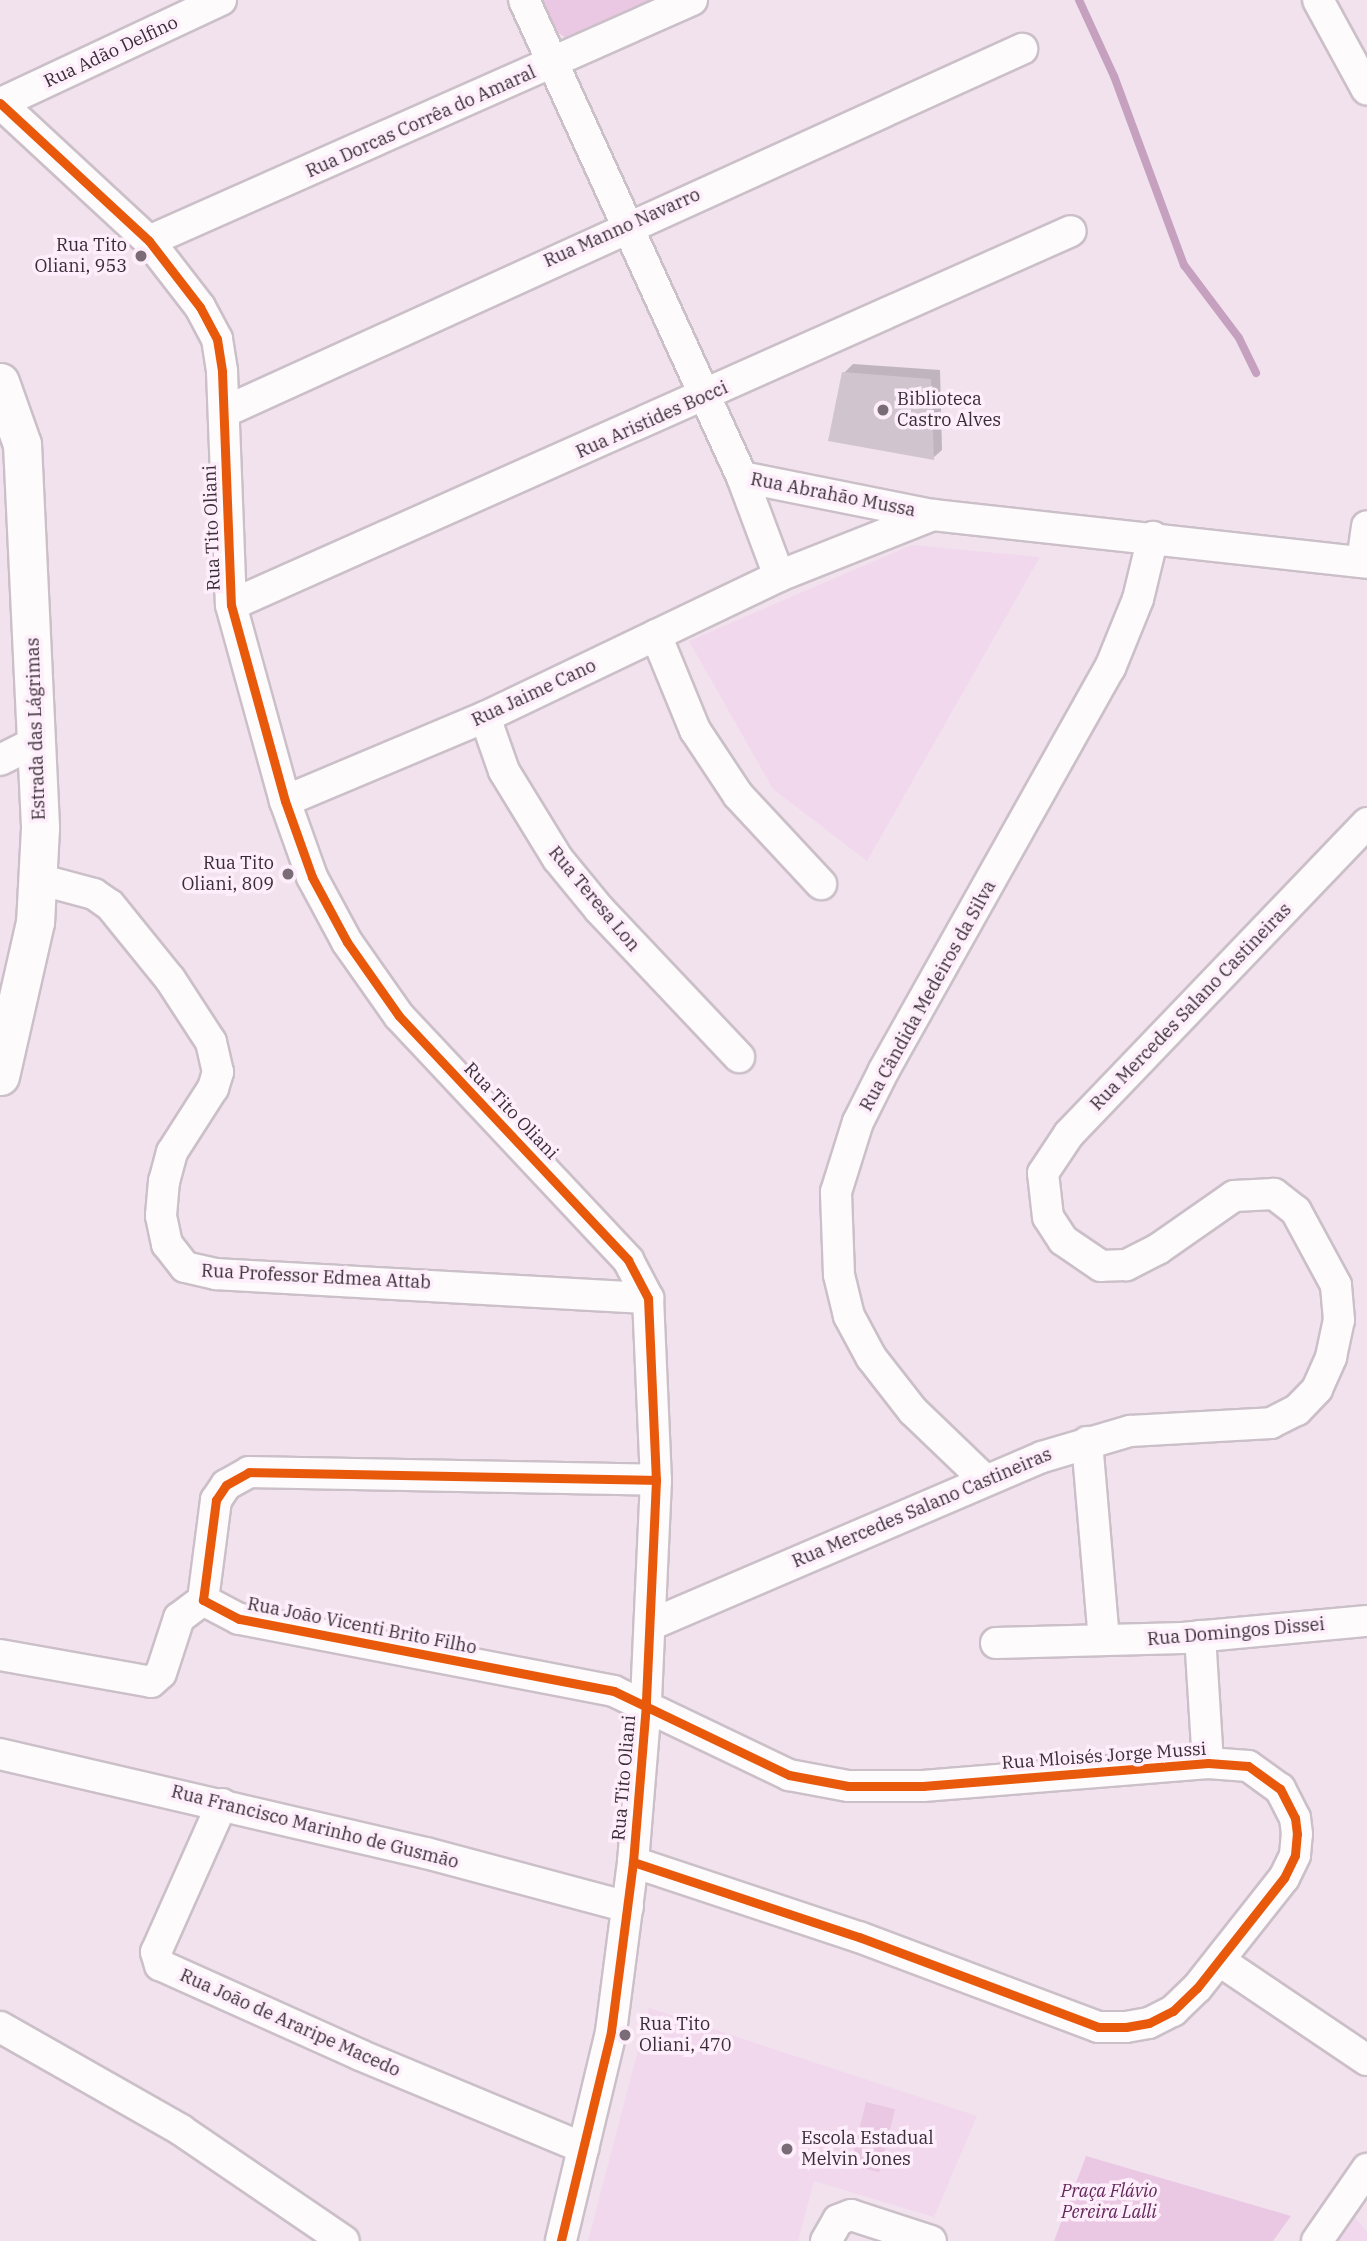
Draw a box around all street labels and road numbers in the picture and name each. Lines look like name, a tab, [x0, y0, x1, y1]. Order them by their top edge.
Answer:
street label: Rua Adão Delfino	[41, 12, 181, 92]
street label: Rua Dorcas Corrêa do Amaral	[303, 61, 539, 183]
street label: Rua Manno Navarro	[540, 184, 704, 272]
street label: Rua Aristides Bocci	[573, 377, 731, 463]
street label: Rua Tito Oliani	[199, 465, 225, 591]
street label: Rua Abrahão Mussa	[749, 468, 917, 522]
street label: Estrada das Lágrimas	[22, 637, 50, 821]
street label: Rua Jaime Cano	[468, 655, 600, 731]
street label: Rua Teresa Lon	[544, 842, 644, 956]
street label: Rua Cândida Medeiros da Silva	[855, 877, 1001, 1115]
street label: Rua Mercedes Salano Castineiras	[1086, 899, 1296, 1115]
street label: Rua Tito Oliani	[459, 1058, 563, 1164]
street label: Rua Professor Edmea Attab	[201, 1260, 431, 1294]
street label: Rua Mercedes Salano Castineiras	[789, 1443, 1055, 1573]
street label: Rua João Vicenti Brito Filho	[246, 1593, 478, 1659]
street label: Rua Domingos Dissei	[1146, 1613, 1326, 1651]
street label: Rua Tito Oliani	[608, 1714, 640, 1842]
street label: Rua Mloisés Jorge Mussi	[1001, 1738, 1207, 1774]
street label: Rua Francisco Marinho de Gusmão	[169, 1781, 461, 1873]
street label: Rua João de Araripe Macedo	[177, 1965, 403, 2081]

